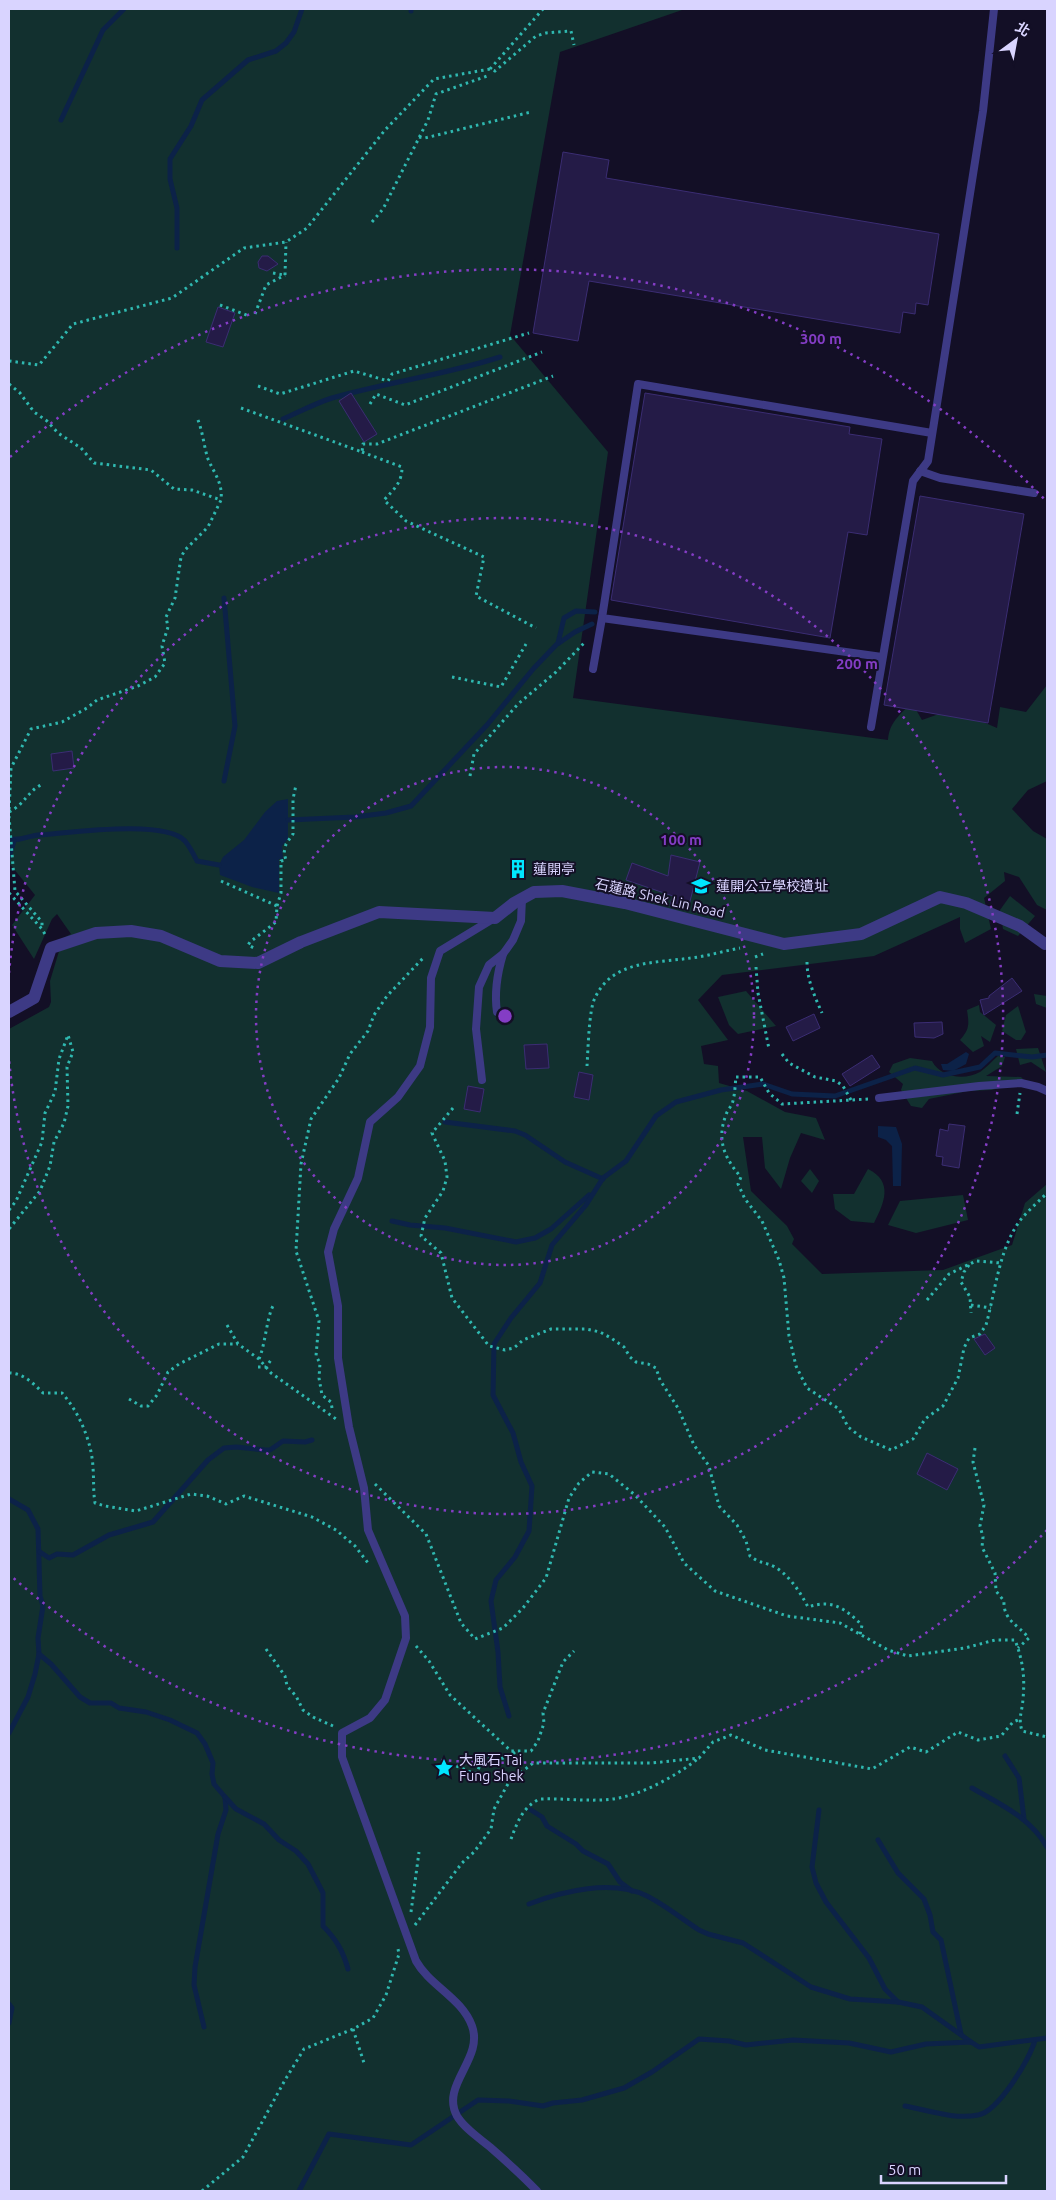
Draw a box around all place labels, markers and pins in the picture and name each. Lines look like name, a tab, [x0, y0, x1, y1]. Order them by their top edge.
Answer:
building icon: 蓮開亭	[507, 858, 529, 880]
place label: 蓮開亭	[533, 861, 575, 877]
school or university icon: 蓮開公立學校遺址	[690, 875, 712, 897]
place label: 蓮開公立學校遺址	[716, 878, 828, 894]
centre of rings	[496, 1007, 514, 1025]
place label: 大風石 Tai Fung Shek	[459, 1752, 524, 1784]
place icon: 大風石 Tai Fung Shek	[433, 1757, 455, 1779]

